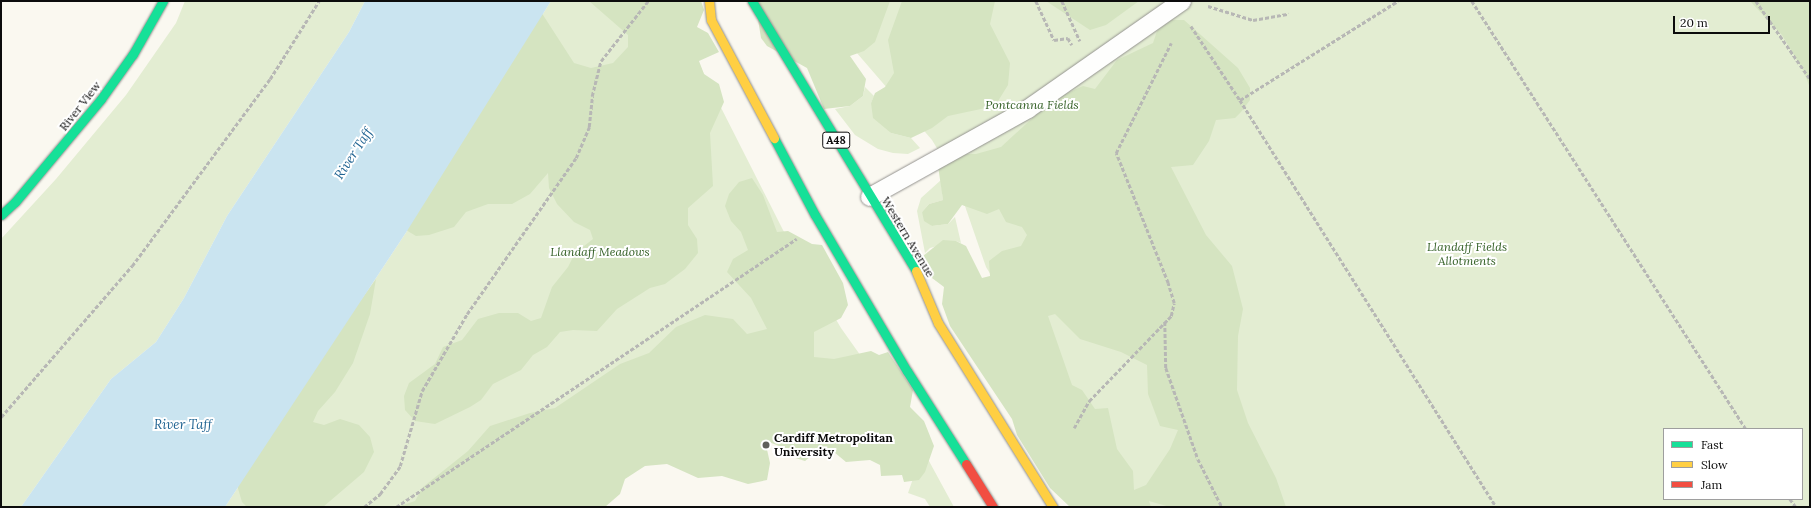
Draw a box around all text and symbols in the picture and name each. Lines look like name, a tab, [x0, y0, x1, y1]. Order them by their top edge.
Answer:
scale bar	[1675, 8, 1772, 34]
text: 20 m	[1680, 15, 1708, 30]
street label: River View	[56, 78, 104, 134]
park label: Pontcanna Fields	[985, 98, 1079, 112]
water label: River Taff	[332, 126, 376, 182]
road number: A48	[822, 131, 850, 149]
street label: Western Avenue	[878, 194, 938, 280]
park label: Llandaff Fields Allotments	[1427, 240, 1507, 268]
park label: Llandaff Meadows	[550, 245, 650, 259]
water label: River Taff	[154, 417, 212, 433]
legend	[1663, 428, 1803, 500]
place label: Cardiff Metropolitan University	[774, 431, 893, 459]
text: Fast	[1701, 437, 1724, 452]
marker: Cardiff Metropolitan University	[761, 440, 771, 450]
text: Slow	[1701, 457, 1728, 472]
text: Jam	[1701, 477, 1722, 492]

